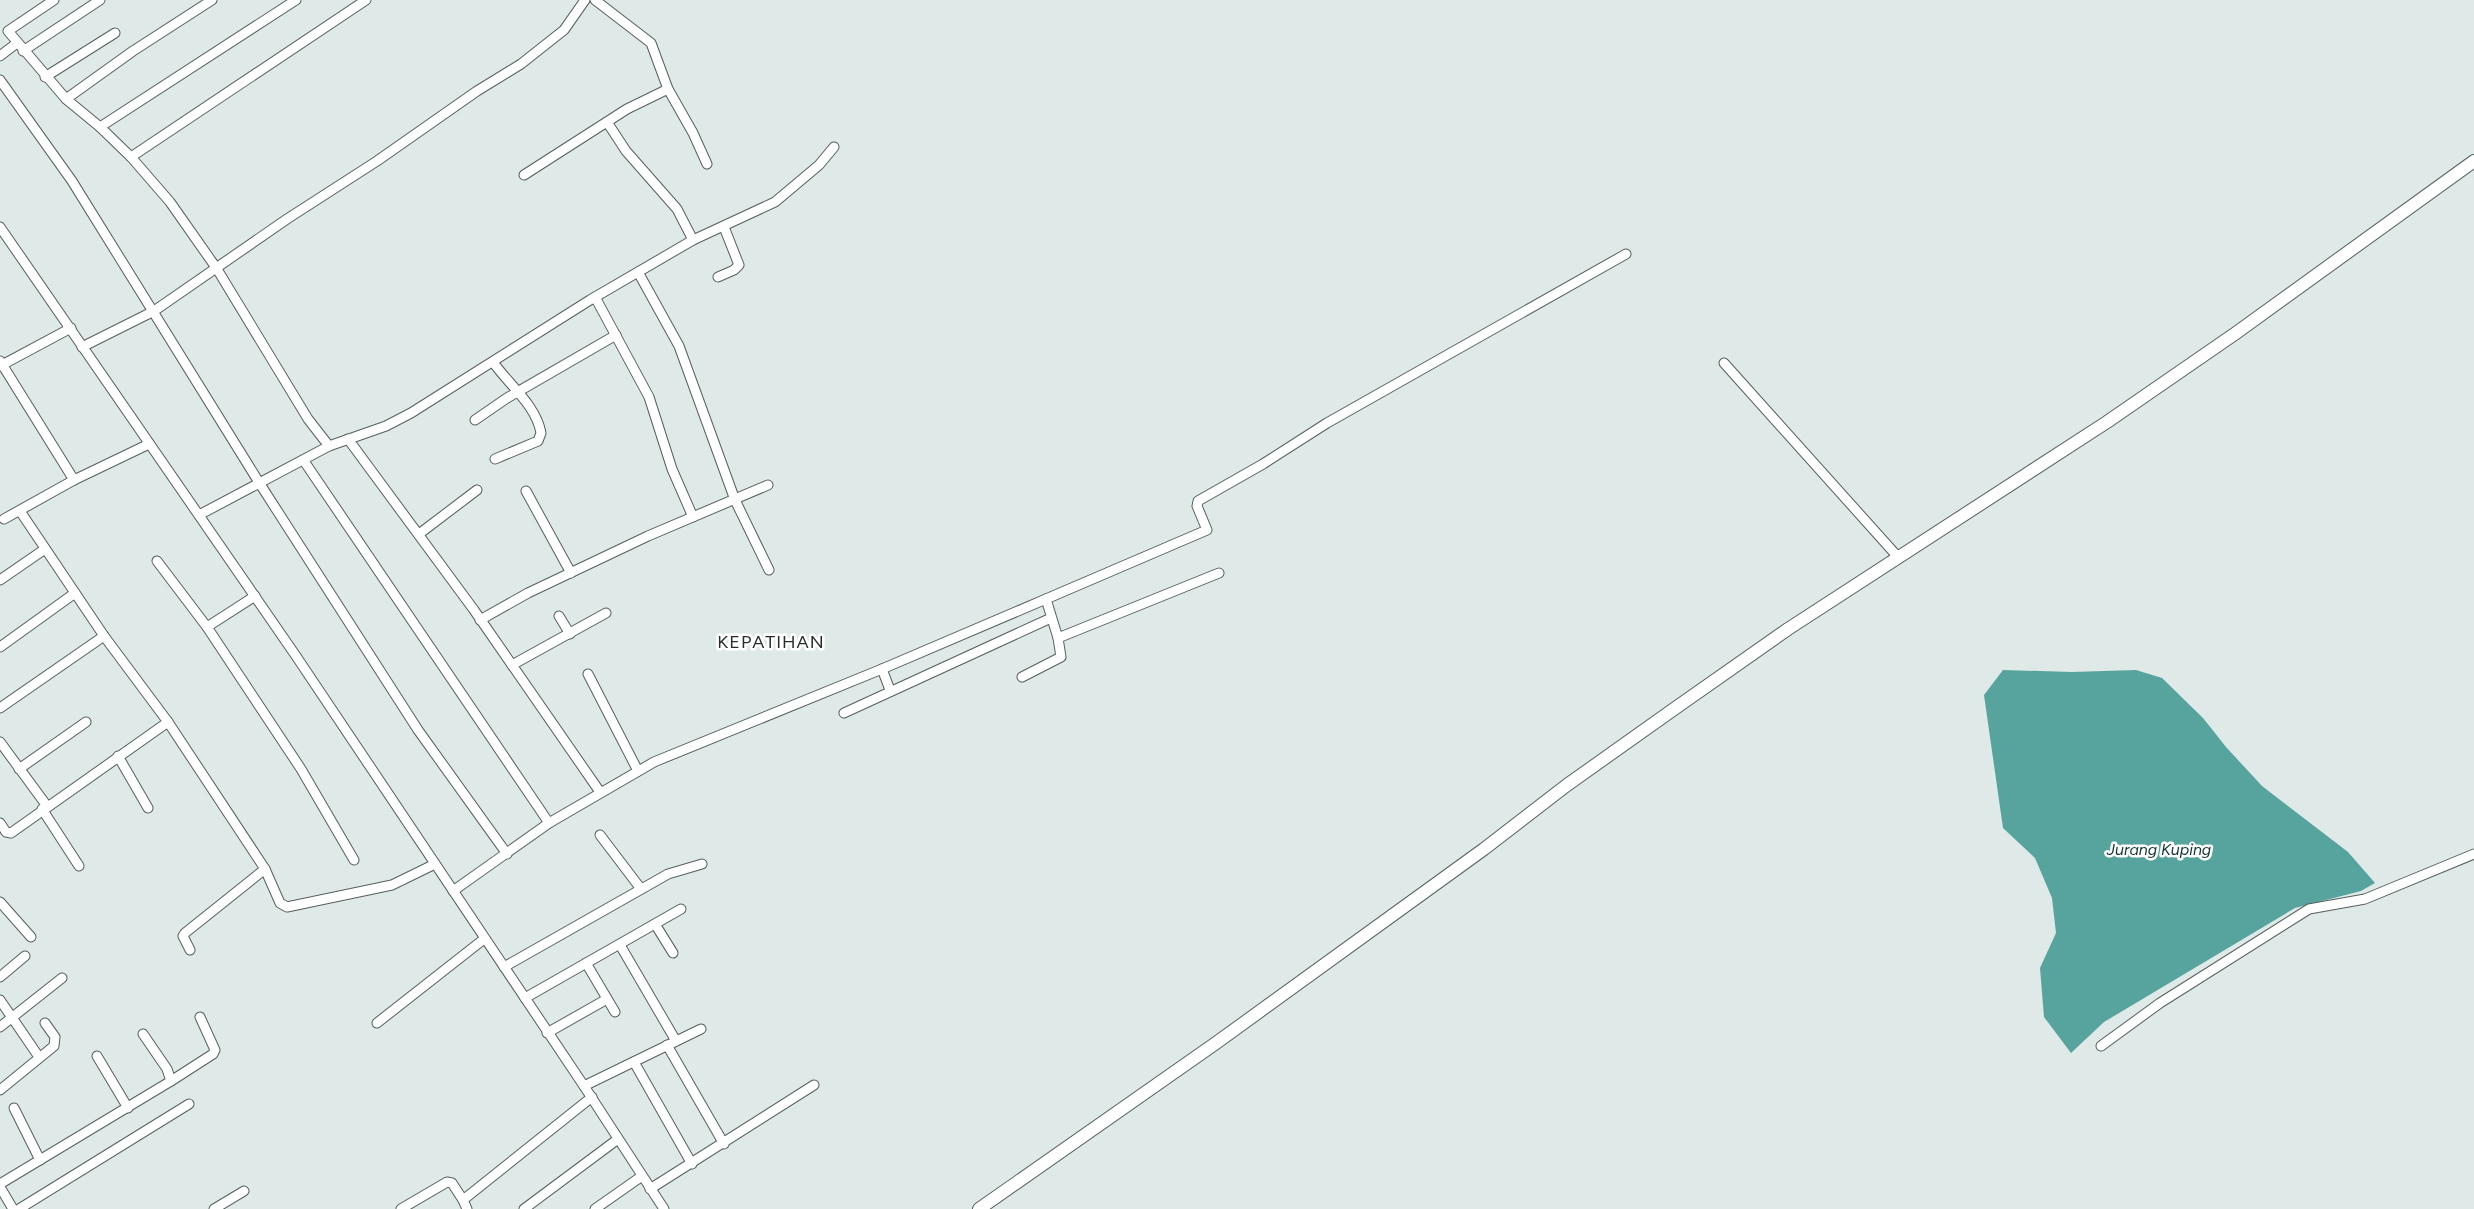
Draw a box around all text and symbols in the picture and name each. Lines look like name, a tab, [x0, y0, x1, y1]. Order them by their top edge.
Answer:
district label: KEPATIHAN	[717, 631, 825, 653]
water label: Jurang Kuping	[2106, 840, 2211, 859]

